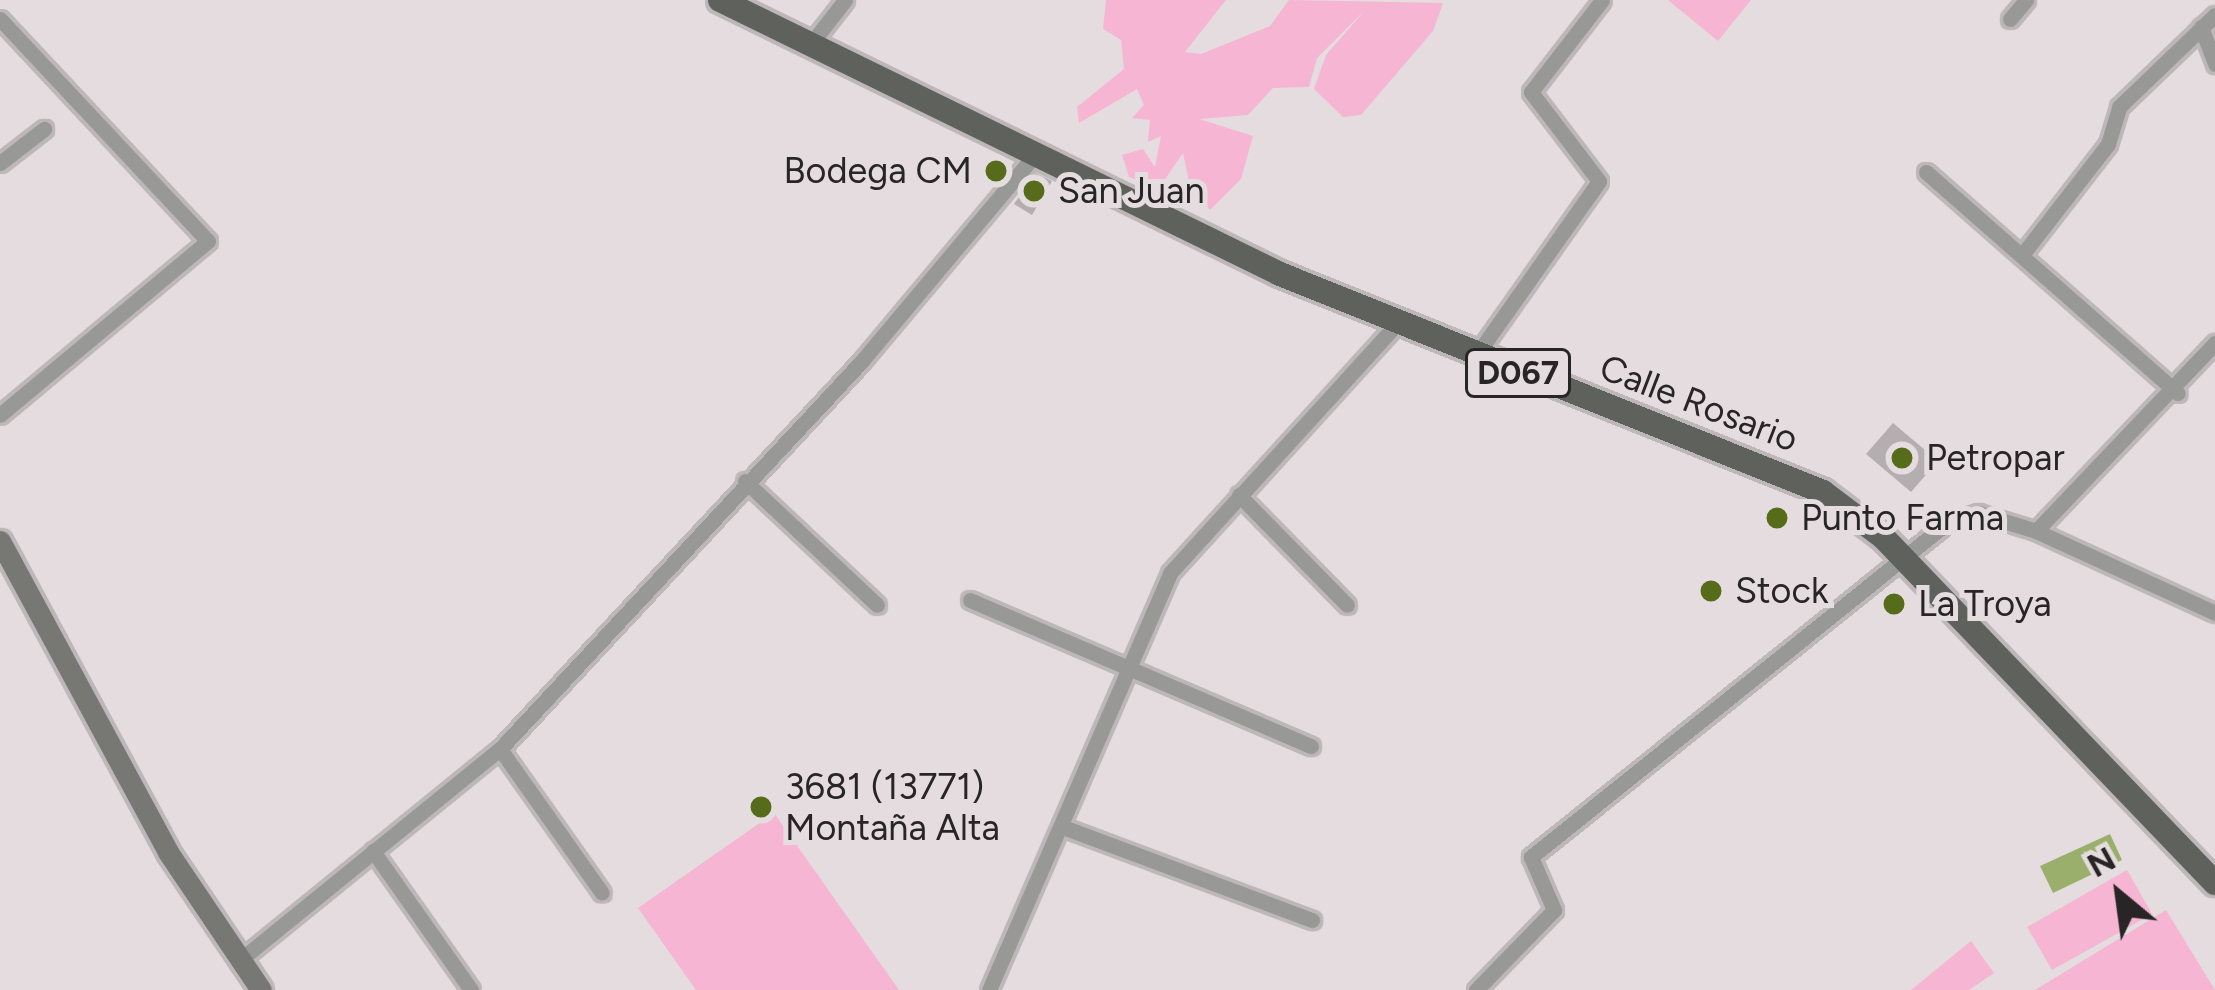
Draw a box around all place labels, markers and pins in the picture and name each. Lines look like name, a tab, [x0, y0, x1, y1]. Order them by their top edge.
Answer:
place label: Bodega CM	[784, 149, 972, 193]
marker: Bodega CM	[983, 158, 1009, 184]
place label: San Juan	[1058, 169, 1205, 213]
marker: San Juan	[1021, 178, 1047, 204]
place label: Petropar	[1926, 436, 2065, 480]
marker: Petropar	[1889, 445, 1915, 471]
place label: Punto Farma	[1801, 496, 2004, 540]
marker: Punto Farma	[1764, 505, 1790, 531]
place label: Stock	[1735, 569, 1828, 613]
marker: Stock	[1698, 578, 1724, 604]
place label: La Troya	[1918, 582, 2052, 626]
marker: La Troya	[1881, 591, 1907, 617]
place label: 3681 (13771) Montaña Alta	[785, 764, 1000, 849]
marker: 3681 (13771) Montaña Alta	[748, 794, 774, 820]

